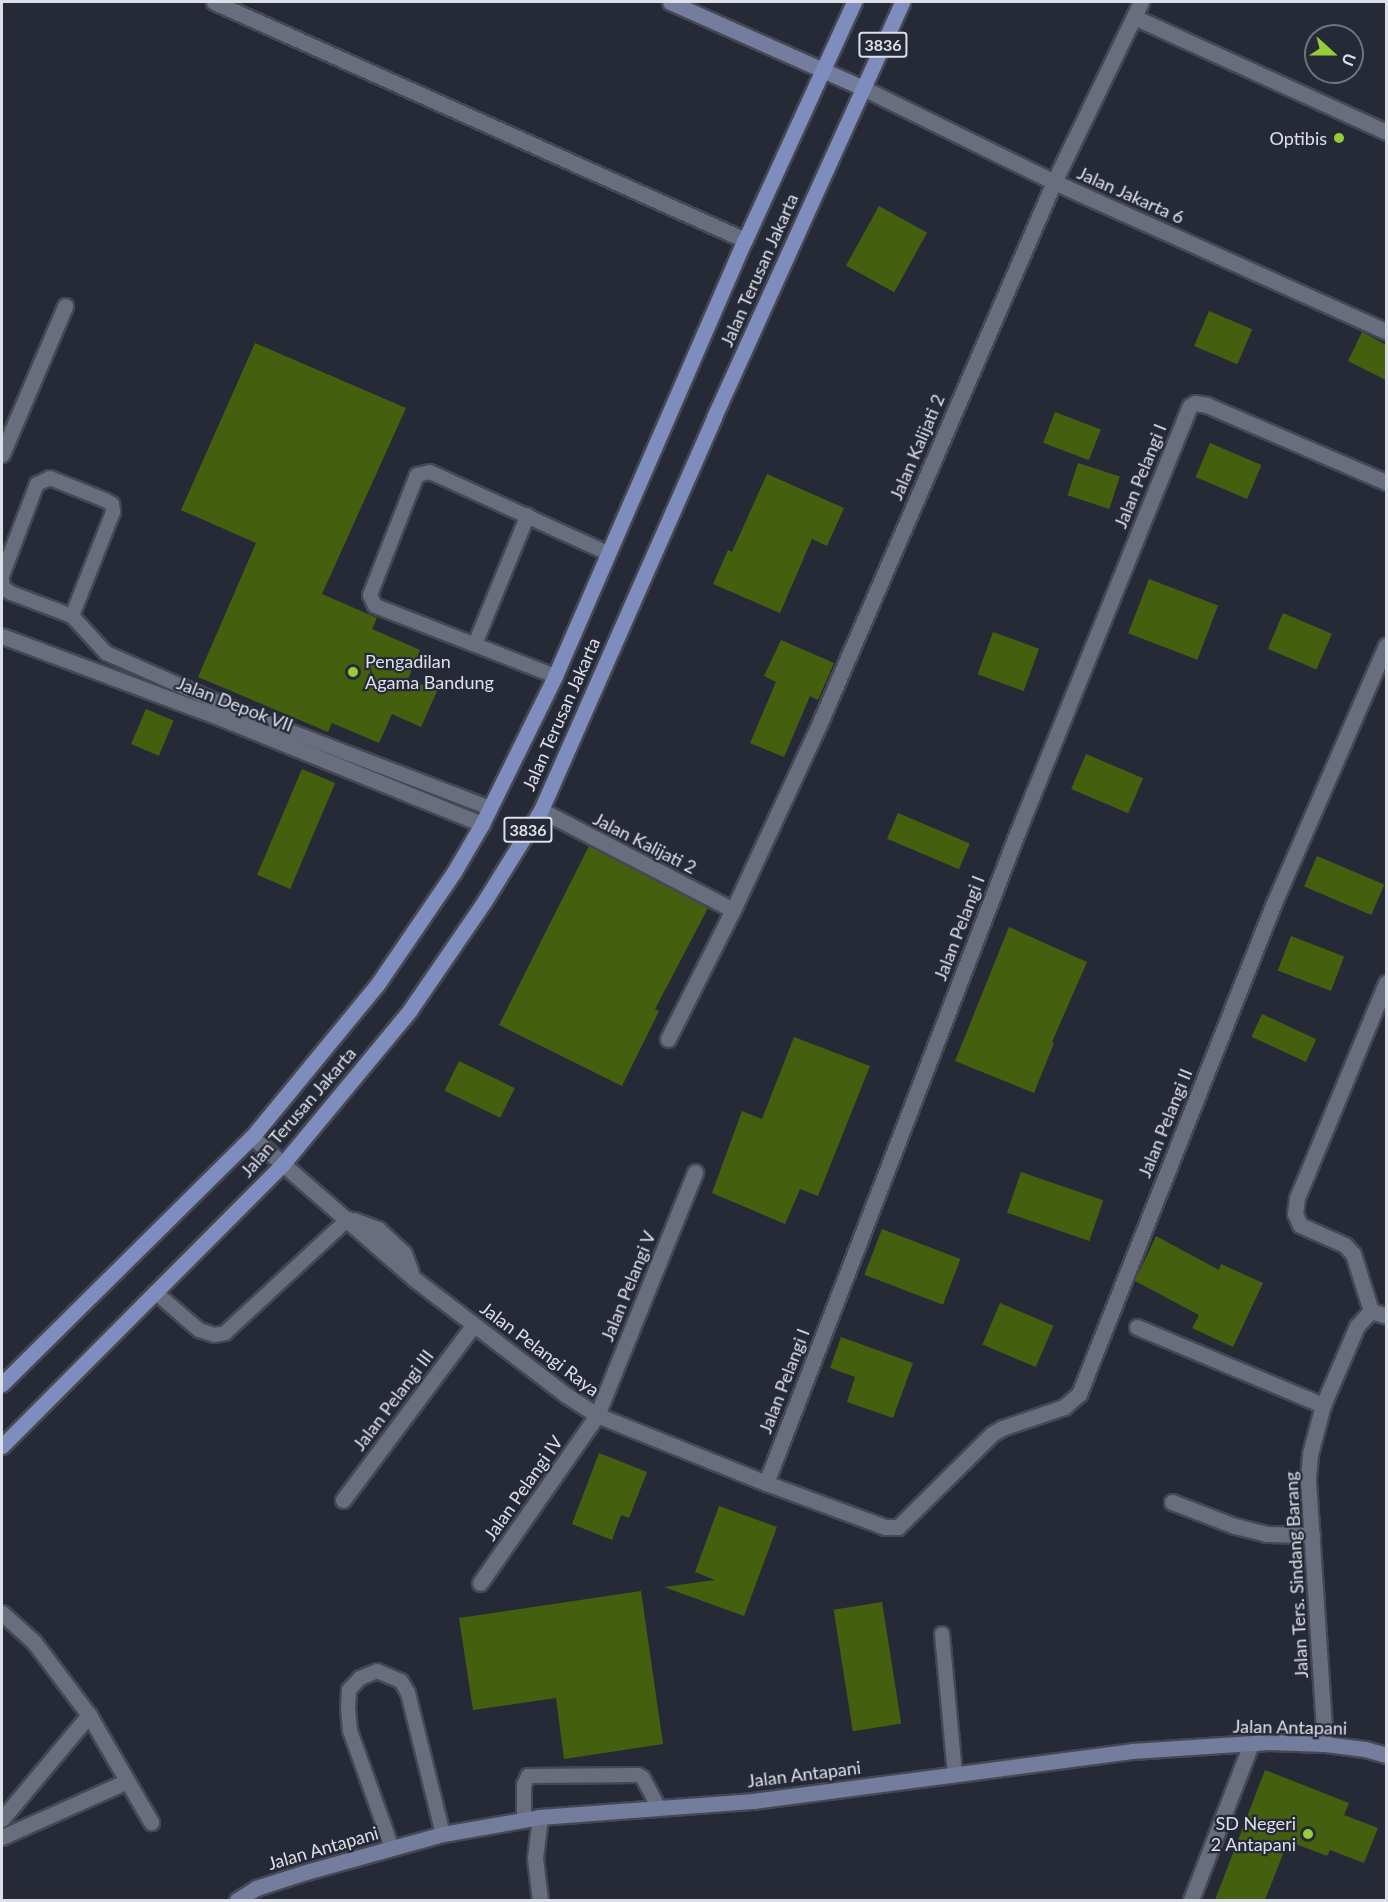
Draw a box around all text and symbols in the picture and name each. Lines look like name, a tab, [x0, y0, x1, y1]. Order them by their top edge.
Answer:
north arrow	[1304, 24, 1364, 84]
road number: 3836	[858, 32, 908, 58]
text: U	[1338, 51, 1360, 69]
place label: Optibis	[1270, 127, 1327, 149]
marker: Optibis	[1332, 131, 1346, 145]
street label: Jalan Jakarta 6	[1074, 162, 1188, 228]
street label: Jalan Terusan Jakarta	[715, 190, 803, 350]
street label: Jalan Kalijati 2	[885, 391, 949, 503]
street label: Jalan Pelangi I	[1109, 421, 1171, 531]
street label: Jalan Terusan Jakarta	[517, 634, 605, 794]
place label: Pengadilan Agama Bandung	[365, 651, 494, 694]
marker: Pengadilan Agama Bandung	[346, 665, 360, 679]
street label: Jalan Depok VII	[174, 672, 296, 736]
street label: Jalan Kalijati 2	[590, 808, 700, 878]
road number: 3836	[502, 817, 554, 843]
street label: Jalan Pelangi I	[929, 873, 989, 983]
street label: Jalan Terusan Jakarta	[235, 1042, 361, 1182]
street label: Jalan Pelangi II	[1133, 1065, 1197, 1181]
street label: Jalan Pelangi V	[596, 1227, 660, 1345]
street label: Jalan Pelangi Raya	[476, 1297, 604, 1401]
street label: Jalan Pelangi I	[754, 1326, 814, 1436]
street label: Jalan Pelangi III	[348, 1345, 438, 1455]
street label: Jalan Pelangi IV	[479, 1432, 567, 1544]
street label: Jalan Ters. Sindang Barang	[1280, 1471, 1312, 1679]
street label: Jalan Antapani	[1232, 1715, 1348, 1739]
street label: Jalan Antapani	[746, 1756, 862, 1792]
place label: SD Negeri 2 Antapani	[1210, 1813, 1296, 1856]
street label: Jalan Antapani	[265, 1822, 381, 1874]
marker: SD Negeri 2 Antapani	[1301, 1827, 1315, 1841]

